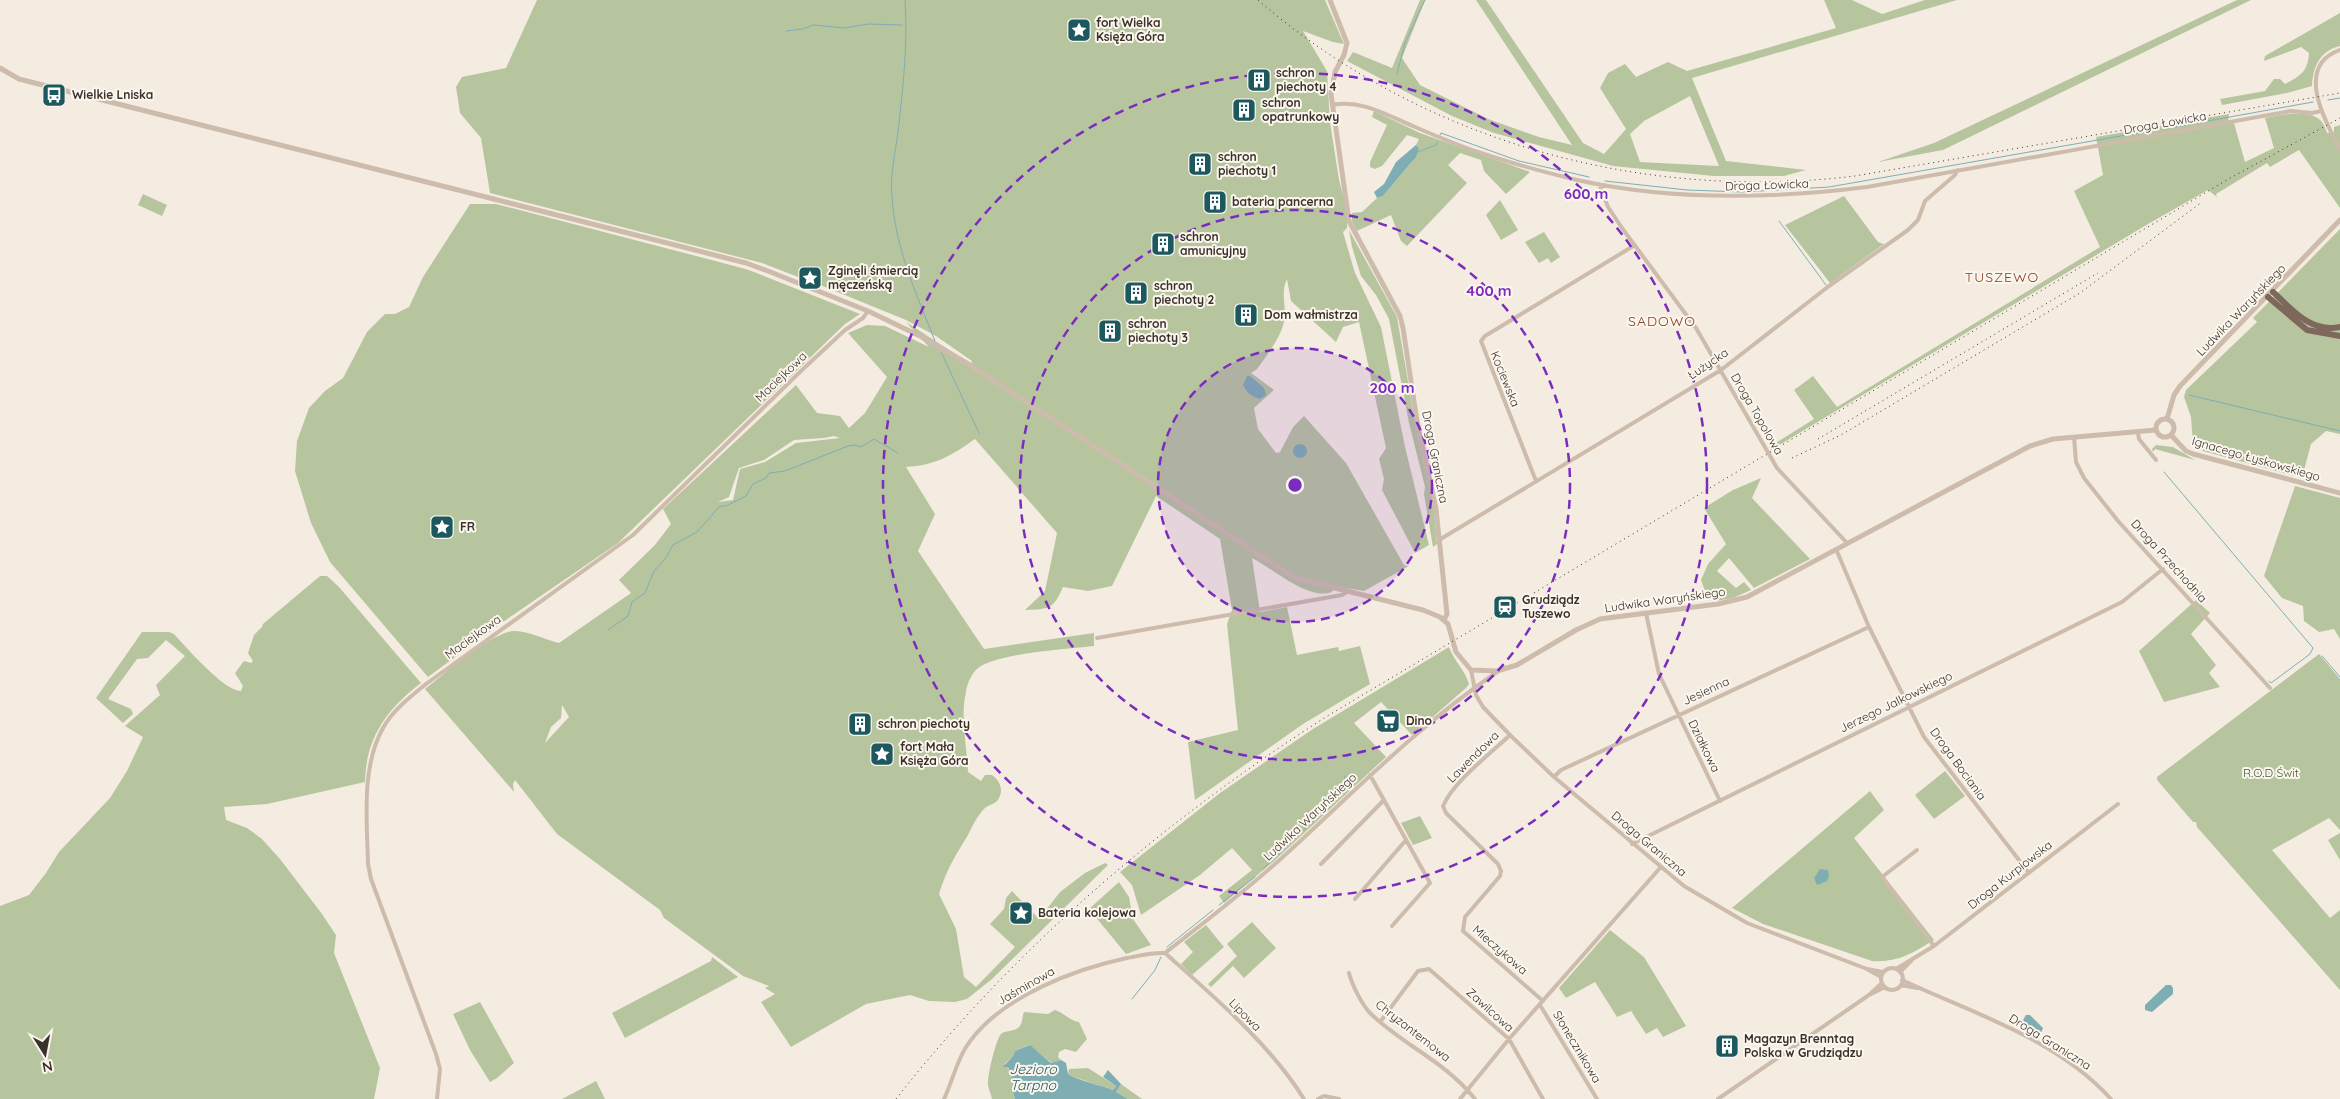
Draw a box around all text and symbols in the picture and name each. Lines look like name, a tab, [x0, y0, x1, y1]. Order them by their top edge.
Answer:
place label: fort Wielka Księża Góra	[1096, 15, 1165, 44]
place icon: fort Wielka Księża Góra	[1066, 17, 1092, 43]
place label: schron piechoty 4	[1276, 65, 1337, 94]
building icon: schron piechoty 4	[1246, 67, 1272, 93]
bus stop icon: Wielkie Lniska	[41, 82, 67, 108]
place label: Wielkie Lniska	[72, 87, 153, 102]
place label: schron opatrunkowy	[1262, 95, 1339, 124]
building icon: schron opatrunkowy	[1231, 97, 1257, 123]
street label: Droga Łowicka	[2122, 108, 2208, 137]
place label: schron piechoty 1	[1218, 149, 1276, 178]
building icon: schron piechoty 1	[1187, 151, 1213, 177]
street label: Droga Łowicka	[1725, 176, 1809, 193]
text: 600 m	[1564, 184, 1608, 203]
building icon: bateria pancerna	[1202, 189, 1228, 215]
place label: bateria pancerna	[1232, 194, 1333, 209]
place label: schron amunicyjny	[1180, 229, 1246, 258]
building icon: schron amunicyjny	[1150, 231, 1176, 257]
street label: Ludwika Waryńskiego	[2193, 261, 2288, 359]
place label: Zginęli śmiercią męczeńską	[828, 263, 918, 292]
place icon: Zginęli śmiercią męczeńską	[797, 265, 823, 291]
district label: TUSZEWO	[1965, 268, 2039, 286]
place label: schron piechoty 2	[1154, 278, 1215, 307]
building icon: schron piechoty 2	[1123, 280, 1149, 306]
text: 400 m	[1466, 281, 1512, 300]
building icon: Dom wałmistrza	[1233, 302, 1259, 328]
place label: Dom wałmistrza	[1264, 307, 1358, 322]
district label: SADOWO	[1628, 312, 1696, 330]
place label: schron piechoty 3	[1128, 316, 1188, 345]
building icon: schron piechoty 3	[1097, 318, 1123, 344]
street label: Łużycka	[1684, 344, 1731, 383]
street label: Maciejkowa	[752, 348, 810, 405]
street label: Kociewska	[1487, 349, 1523, 409]
street label: Droga Topolowa	[1728, 370, 1787, 457]
text: 200 m	[1370, 378, 1415, 397]
street label: Droga Graniczna	[1419, 409, 1452, 504]
street label: Ignacego Łyskowskiego	[2190, 433, 2322, 484]
centre of rings	[1286, 476, 1304, 494]
place icon: FR	[429, 514, 455, 540]
street label: Droga Przechodnia	[2128, 516, 2211, 605]
place label: FR	[460, 519, 475, 534]
street label: Ludwika Waryńskiego	[1603, 584, 1726, 615]
place label: Grudziądz Tuszewo	[1522, 592, 1580, 621]
station icon: Grudziądz Tuszewo	[1492, 594, 1518, 620]
street label: Maciejkowa	[442, 611, 504, 662]
street label: Jerzego Jalkowskiego	[1837, 668, 1955, 735]
street label: Jesienna	[1680, 673, 1732, 708]
supermarket icon: Dino	[1375, 708, 1401, 734]
building icon: schron piechoty	[847, 711, 873, 737]
place label: Dino	[1406, 713, 1433, 728]
place label: schron piechoty	[878, 716, 970, 731]
street label: Działkowa	[1685, 717, 1724, 775]
street label: Droga Bociania	[1927, 724, 1990, 803]
street label: Lawendowa	[1444, 728, 1502, 786]
place label: fort Mała Księża Góra	[900, 739, 969, 768]
place icon: fort Mała Księża Góra	[869, 741, 895, 767]
park label: R.O.D Świt	[2243, 765, 2299, 780]
street label: Ludwika Waryńskiego	[1260, 770, 1359, 864]
street label: Droga Graniczna	[1609, 808, 1690, 880]
street label: Droga Kurpiowska	[1965, 837, 2055, 912]
place icon: Bateria kolejowa	[1008, 900, 1034, 926]
place label: Bateria kolejowa	[1038, 905, 1136, 920]
street label: Mieczykowa	[1470, 922, 1531, 978]
street label: Jaśminowa	[994, 963, 1057, 1008]
street label: Zawilcowa	[1463, 984, 1517, 1035]
street label: Lipowa	[1226, 995, 1265, 1034]
street label: Chryzantemowa	[1373, 997, 1454, 1065]
street label: Słonecznikowa	[1550, 1008, 1605, 1086]
street label: Droga Graniczna	[2006, 1010, 2094, 1073]
north arrow	[20, 1029, 70, 1079]
place label: Magazyn Brenntag Polska w Grudziądzu	[1744, 1031, 1863, 1060]
building icon: Magazyn Brenntag Polska w Grudziądzu	[1714, 1033, 1740, 1059]
text: N	[41, 1057, 54, 1077]
water label: Jezioro Tarpno	[1009, 1060, 1057, 1094]

